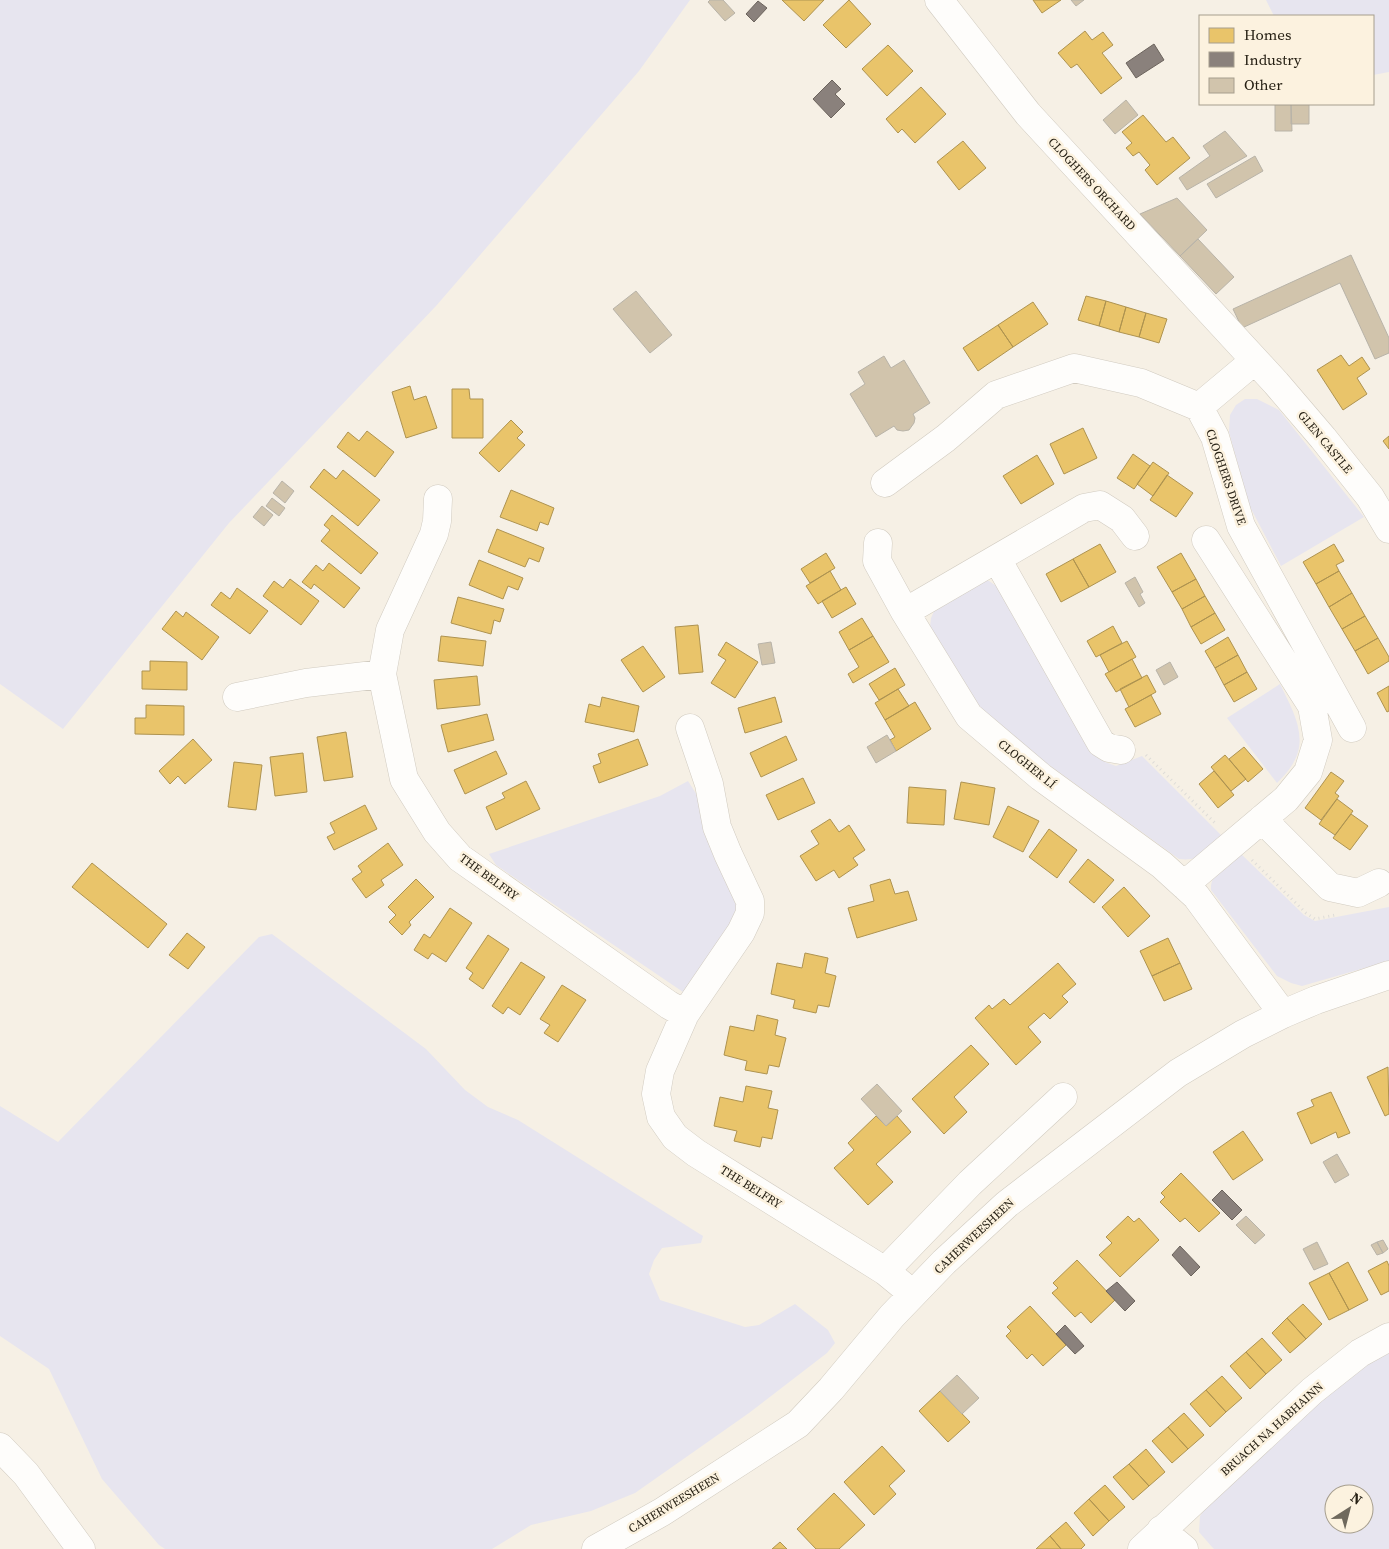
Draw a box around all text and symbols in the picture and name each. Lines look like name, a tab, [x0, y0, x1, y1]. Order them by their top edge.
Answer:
legend	[1199, 15, 1374, 105]
text: Homes	[1244, 24, 1291, 45]
text: Industry	[1244, 49, 1302, 70]
text: Other	[1244, 74, 1283, 95]
street label: CLOGHERS ORCHARD	[1045, 134, 1139, 234]
street label: GLEN CASTLE	[1294, 407, 1356, 477]
street label: CLOGHERS DRIVE	[1202, 427, 1250, 527]
street label: CLOGHER LÍ	[995, 736, 1059, 792]
street label: THE BELFRY	[456, 850, 522, 904]
street label: THE BELFRY	[717, 1162, 785, 1212]
street label: CAHERWEESHEEN	[930, 1195, 1018, 1277]
street label: BRUACH NA HABHAINN	[1217, 1378, 1327, 1479]
street label: CAHERWEESHEEN	[625, 1469, 723, 1537]
north arrow	[1324, 1484, 1374, 1534]
text: N	[1347, 1487, 1367, 1510]

